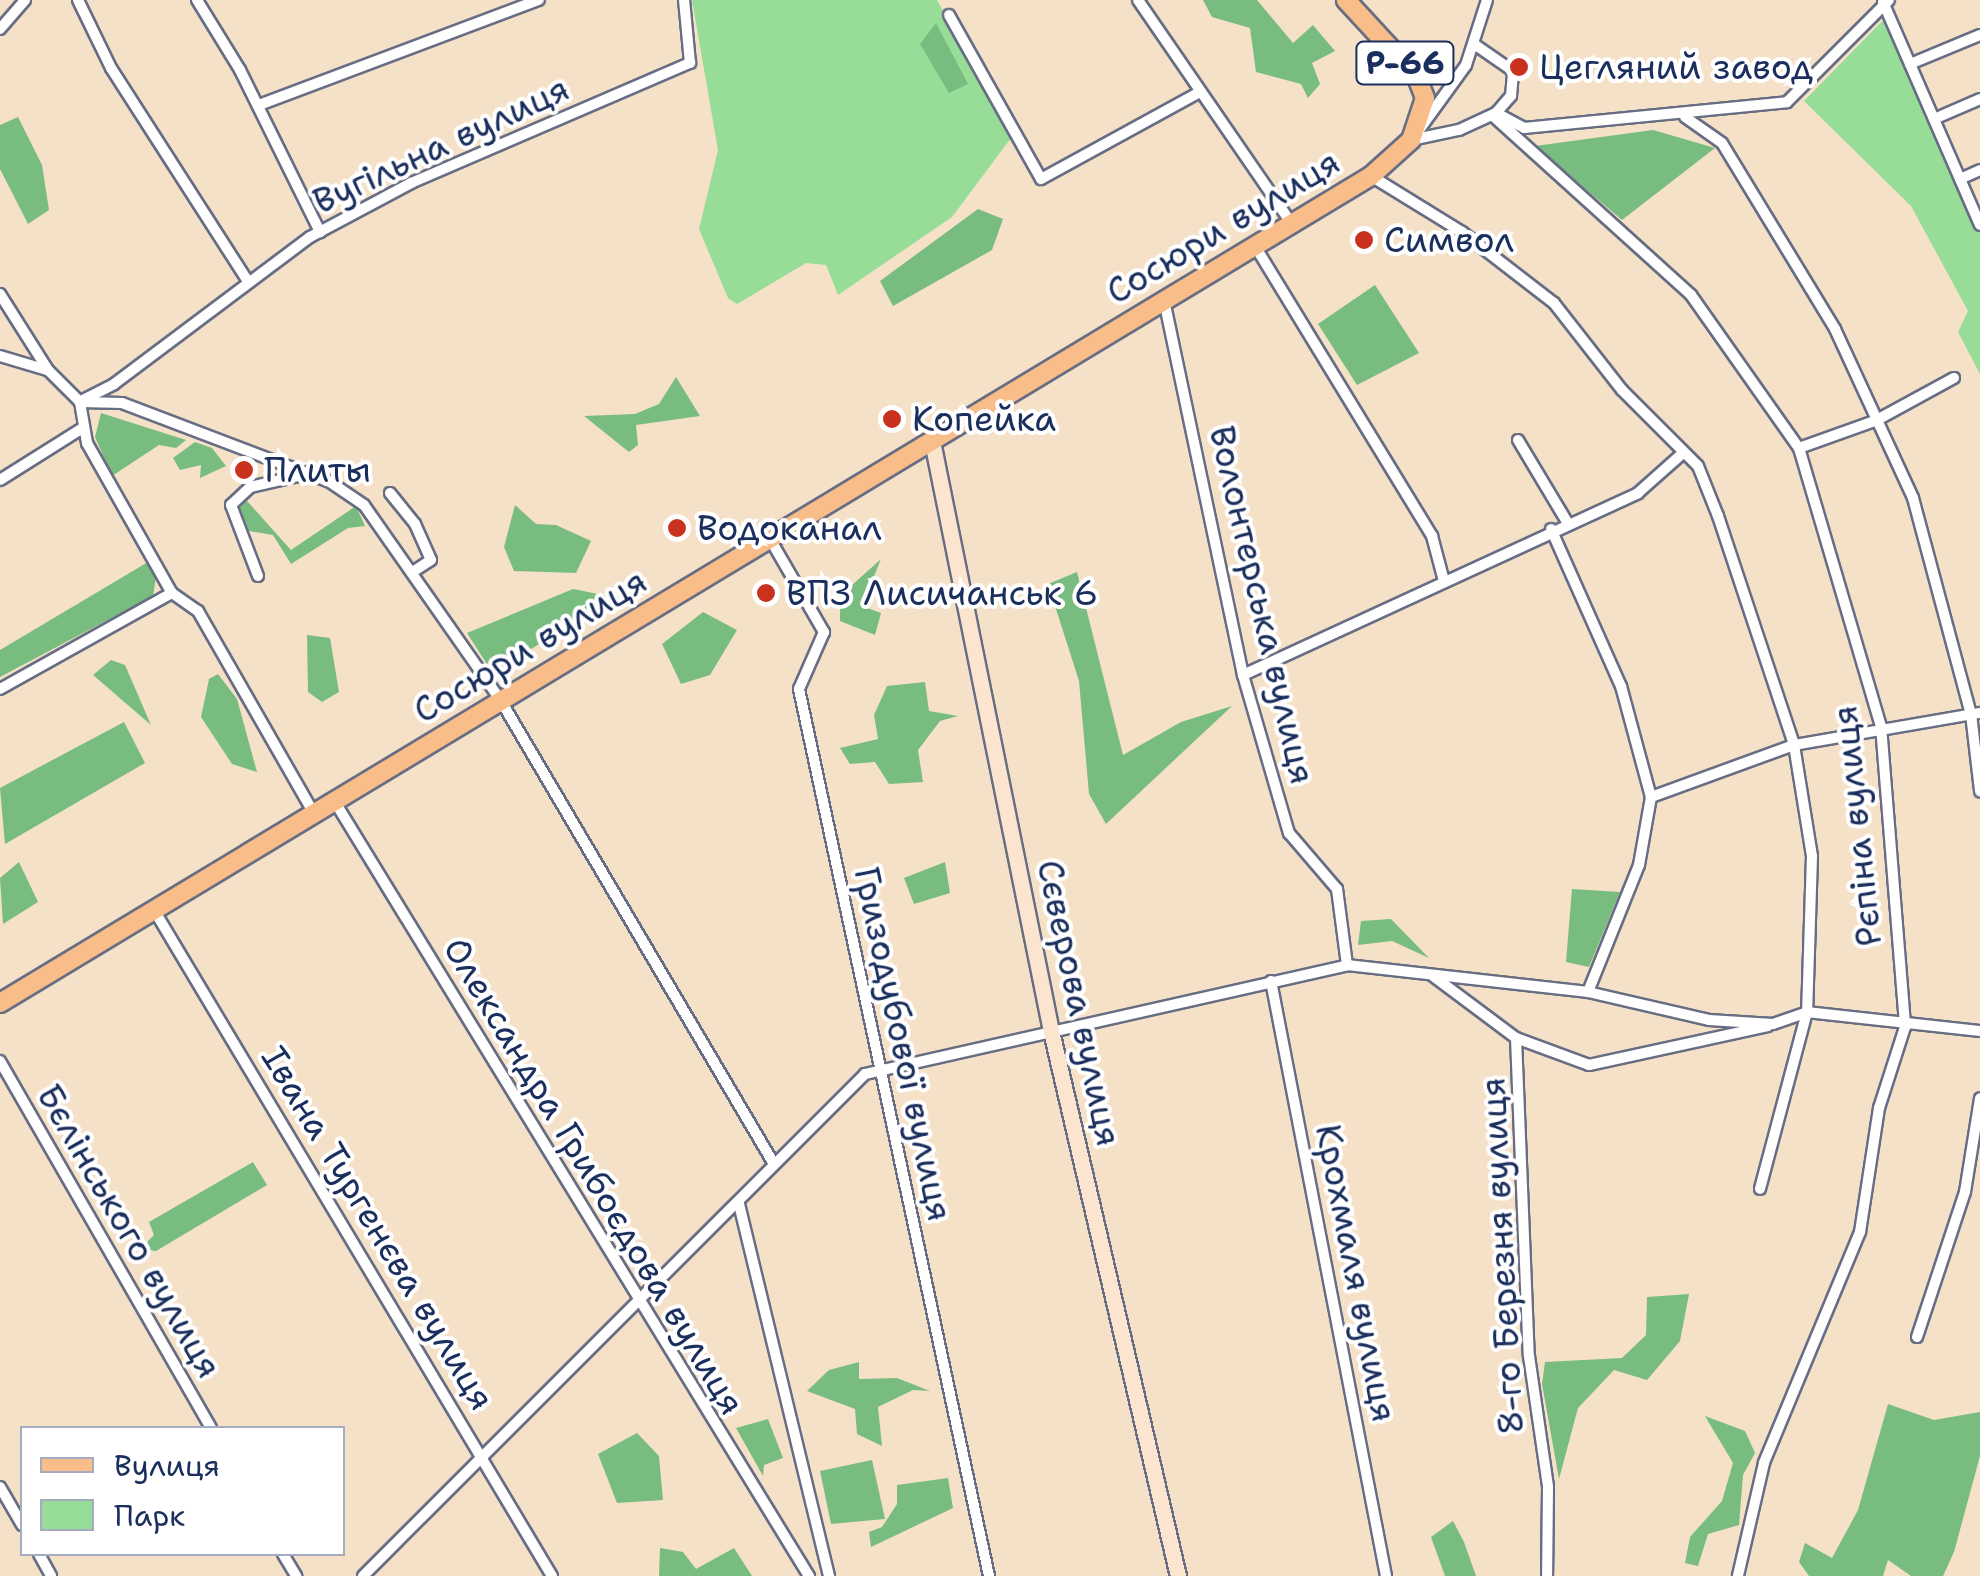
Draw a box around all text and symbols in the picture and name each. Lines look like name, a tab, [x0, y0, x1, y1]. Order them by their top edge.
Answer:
road number: Р-66	[1355, 36, 1455, 90]
place label: Цегляний завод	[1539, 46, 1813, 88]
marker: Цегляний завод	[1508, 56, 1530, 78]
street label: Вугільна вулиця	[306, 67, 576, 223]
street label: Сосюри вулиця	[1099, 141, 1347, 313]
place label: Символ	[1384, 219, 1514, 261]
marker: Символ	[1353, 229, 1375, 251]
place label: Копейка	[912, 398, 1056, 440]
marker: Копейка	[881, 408, 903, 430]
street label: Волонтерська вулиця	[1200, 422, 1324, 788]
place label: Плиты	[264, 449, 371, 491]
marker: Плиты	[233, 459, 255, 481]
place label: Водоканал	[697, 507, 882, 549]
marker: Водоканал	[666, 517, 688, 539]
street label: Сосюри вулиця	[406, 560, 654, 732]
place label: ВПЗ Лисичанськ 6	[786, 572, 1098, 614]
marker: ВПЗ Лисичанськ 6	[755, 582, 777, 604]
street label: Рєпіна вулиця	[1823, 703, 1891, 949]
street label: Сєверова вулиця	[1028, 856, 1130, 1150]
street label: Гризодубової вулиця	[845, 863, 961, 1225]
street label: Олександра Грибоєдова вулиця	[435, 930, 753, 1422]
street label: Івана Тургенєва вулиця	[253, 1039, 503, 1417]
street label: 8-го Березня вулиця	[1472, 1076, 1532, 1436]
street label: Бєлінського вулиця	[28, 1077, 230, 1385]
street label: Крохмаля вулиця	[1307, 1121, 1405, 1425]
legend	[20, 1426, 345, 1556]
text: Вулиця	[114, 1445, 220, 1486]
text: Парк	[114, 1495, 185, 1536]

